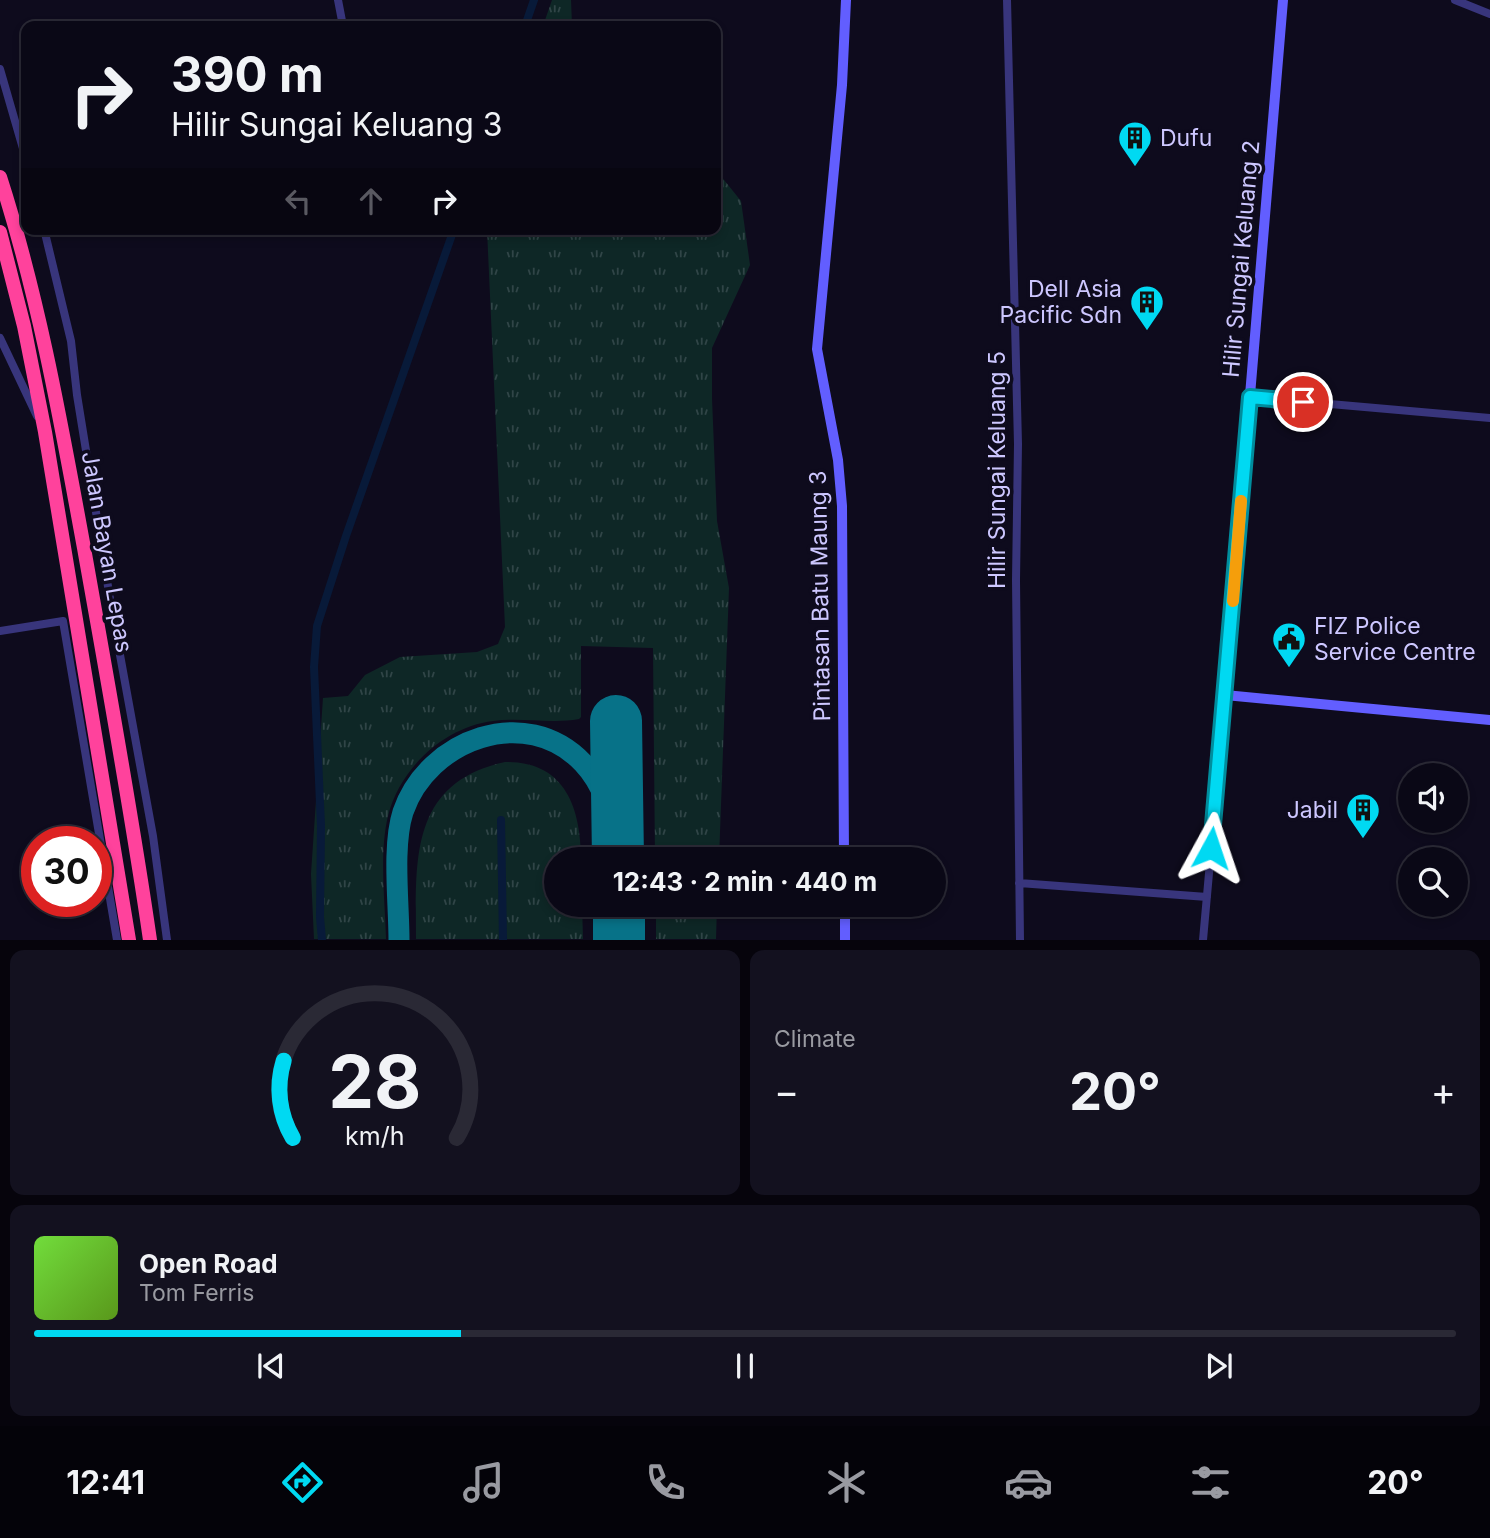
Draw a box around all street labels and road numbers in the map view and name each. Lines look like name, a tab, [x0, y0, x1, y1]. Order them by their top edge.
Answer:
street label: Hilir Sungai Keluang 2	[1217, 139, 1265, 379]
street label: Hilir Sungai Keluang 5	[983, 351, 1011, 589]
street label: Jalan Bayan Lepas	[76, 449, 138, 655]
street label: Pintasan Batu Maung 3	[804, 470, 836, 722]

